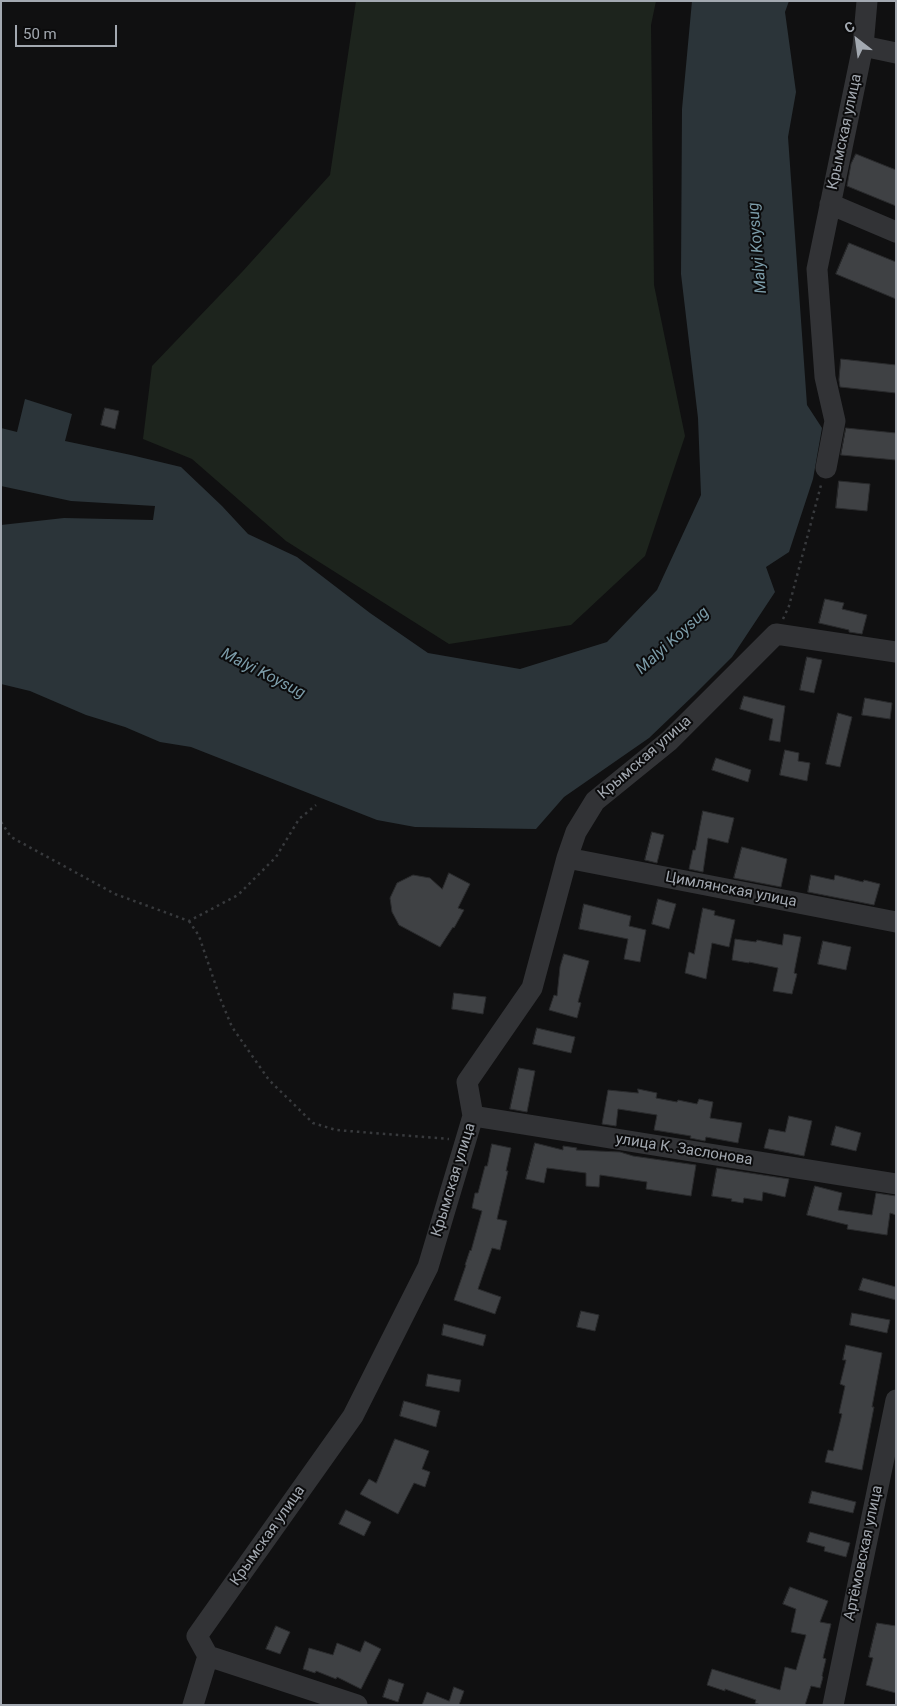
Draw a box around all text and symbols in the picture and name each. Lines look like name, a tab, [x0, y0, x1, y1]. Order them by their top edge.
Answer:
scale bar	[18, 15, 120, 47]
north arrow	[832, 15, 882, 65]
text: С	[842, 18, 857, 36]
text: 50 m	[23, 25, 57, 43]
street label: Крымская улица	[824, 72, 866, 192]
water label: Malyi Koysug	[744, 201, 772, 295]
water label: Malyi Koysug	[633, 603, 713, 679]
water label: Malyi Koysug	[218, 645, 308, 703]
street label: Крымская улица	[595, 713, 695, 803]
street label: Цимлянская улица	[664, 868, 798, 912]
street label: Крымская улица	[428, 1121, 480, 1239]
street label: улица К. Заслонова	[614, 1130, 754, 1170]
street label: Крымская улица	[227, 1483, 309, 1589]
street label: Артёмовская улица	[841, 1484, 887, 1622]

